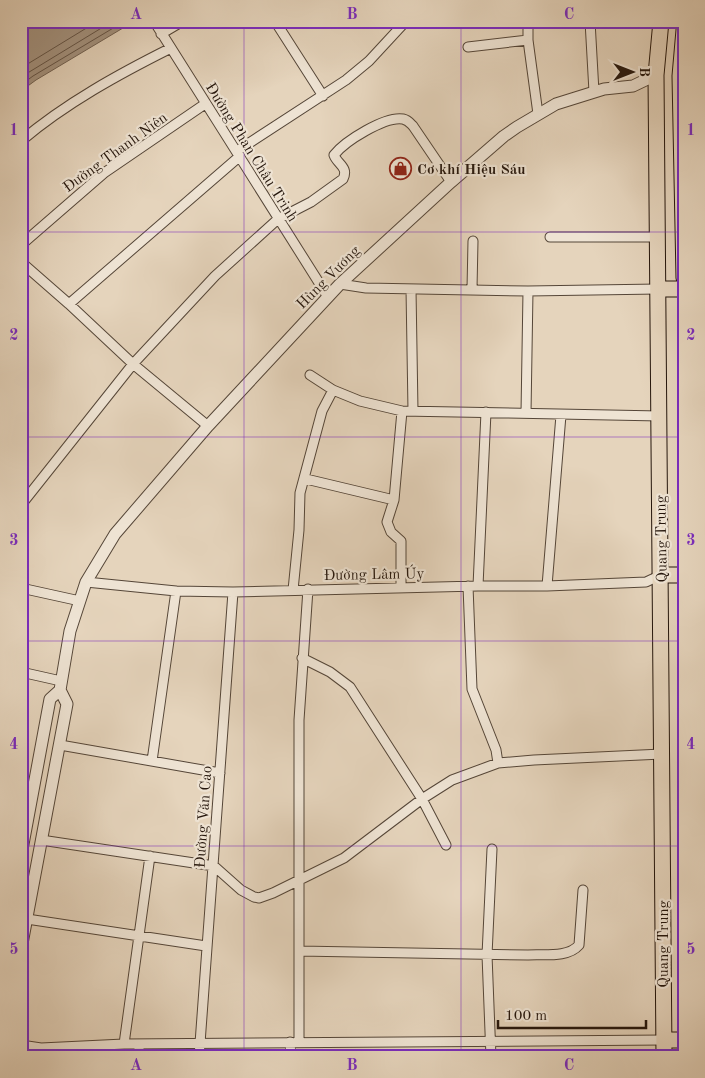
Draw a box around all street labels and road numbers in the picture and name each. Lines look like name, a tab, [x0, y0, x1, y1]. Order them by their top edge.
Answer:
street label: Đường Phan Châu Trinh	[202, 81, 300, 225]
street label: Đường Thanh Niên	[61, 110, 171, 196]
street label: Hùng Vương	[294, 243, 364, 313]
street label: Quang Trung	[654, 495, 671, 583]
street label: Đường Lâm Úy	[324, 563, 424, 584]
street label: Đường Văn Cao	[193, 765, 216, 869]
street label: Quang Trung	[657, 900, 672, 988]

